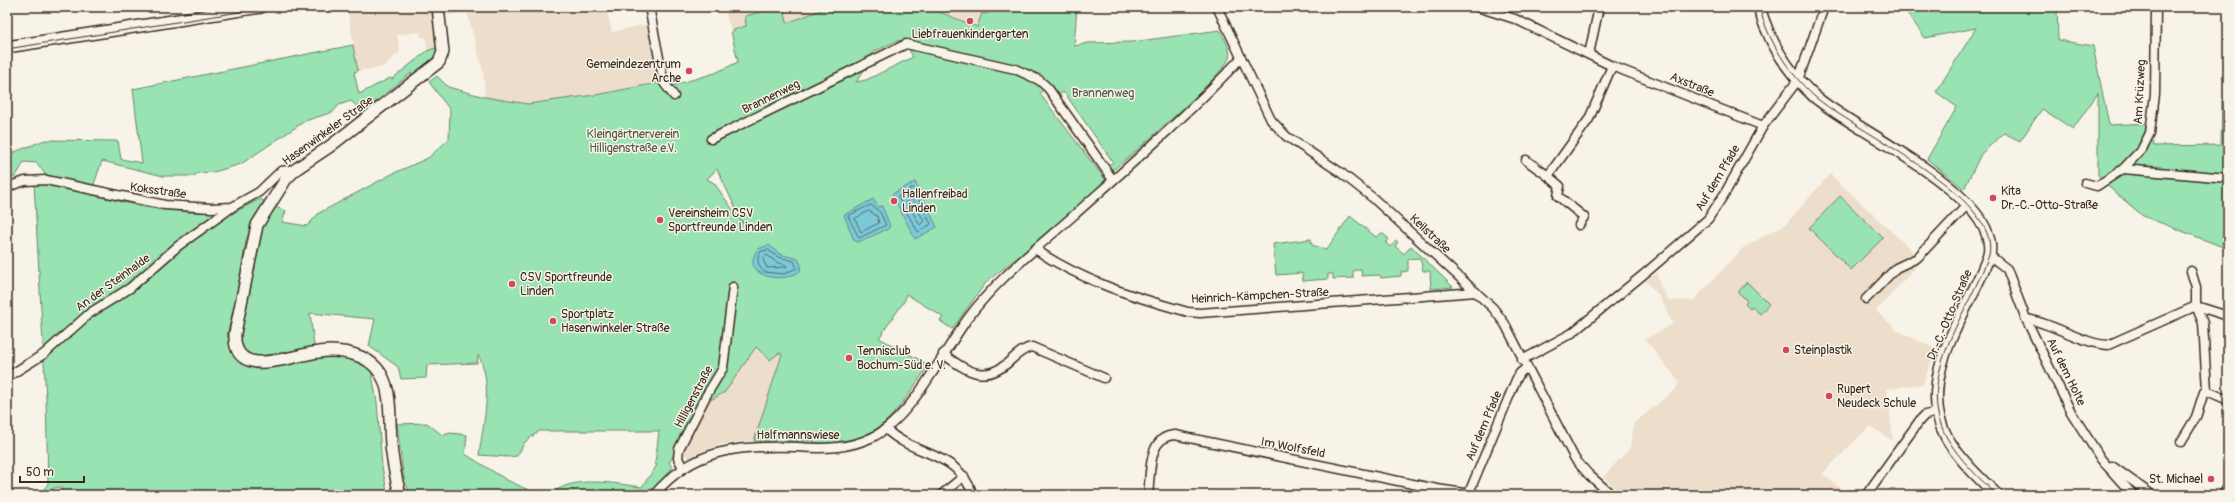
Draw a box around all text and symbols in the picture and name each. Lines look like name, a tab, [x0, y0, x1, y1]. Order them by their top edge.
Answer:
marker: Liebfrauenkindergarten	[965, 16, 975, 26]
place label: Liebfrauenkindergarten	[912, 27, 1029, 42]
place label: Gemeindezentrum Arche	[586, 57, 681, 86]
street label: Am Krüzweg	[2131, 59, 2149, 125]
marker: Gemeindezentrum Arche	[684, 66, 694, 76]
street label: Axstraße	[1668, 69, 1716, 101]
street label: Brannenweg	[740, 77, 802, 117]
park label: Brannenweg	[1072, 86, 1134, 101]
street label: Hasenwinkeler Straße	[280, 93, 376, 169]
park label: Kleingärtnerverein Hilligenstraße e.V.	[587, 127, 680, 156]
street label: Auf dem Pfade	[1692, 142, 1744, 214]
street label: Koksstraße	[129, 180, 187, 202]
place label: Kita Dr.-C.-Otto-Straße	[2001, 184, 2098, 213]
place label: Hallenfreibad Linden	[902, 187, 968, 216]
marker: Kita Dr.-C.-Otto-Straße	[1988, 193, 1998, 203]
marker: Hallenfreibad Linden	[889, 196, 899, 206]
place label: Vereinsheim CSV Sportfreunde Linden	[668, 206, 773, 235]
street label: Keilstraße	[1406, 211, 1454, 257]
marker: Vereinsheim CSV Sportfreunde Linden	[655, 215, 665, 225]
street label: An der Steinhalde	[73, 251, 153, 315]
street label: Dr.-C.-Otto-Straße	[1924, 267, 1976, 363]
place label: CSV Sportfreunde Linden	[520, 270, 612, 299]
marker: CSV Sportfreunde Linden	[507, 279, 517, 289]
street label: Heinrich-Kämpchen-Straße	[1191, 285, 1329, 307]
place label: Sportplatz Hasenwinkeler Straße	[561, 307, 670, 336]
marker: Sportplatz Hasenwinkeler Straße	[548, 316, 558, 326]
street label: Auf dem Holte	[2043, 336, 2089, 408]
place label: Steinplastik	[1794, 343, 1852, 358]
place label: Tennisclub Bochum-Süd e. V.	[857, 344, 946, 373]
marker: Steinplastik	[1781, 345, 1791, 355]
marker: Tennisclub Bochum-Süd e. V.	[844, 353, 854, 363]
street label: Hilligenstraße	[671, 363, 717, 431]
place label: Rupert Neudeck Schule	[1837, 382, 1916, 411]
street label: Auf dem Pfade	[1463, 389, 1505, 463]
marker: Rupert Neudeck Schule	[1824, 391, 1834, 401]
street label: Halfmannswiese	[757, 428, 840, 443]
street label: Im Wolfsfeld	[1260, 434, 1327, 462]
scale bar	[20, 458, 84, 484]
text: 50 m	[26, 465, 54, 480]
place label: St. Michael	[2149, 472, 2203, 487]
marker: St. Michael	[2206, 474, 2216, 484]

